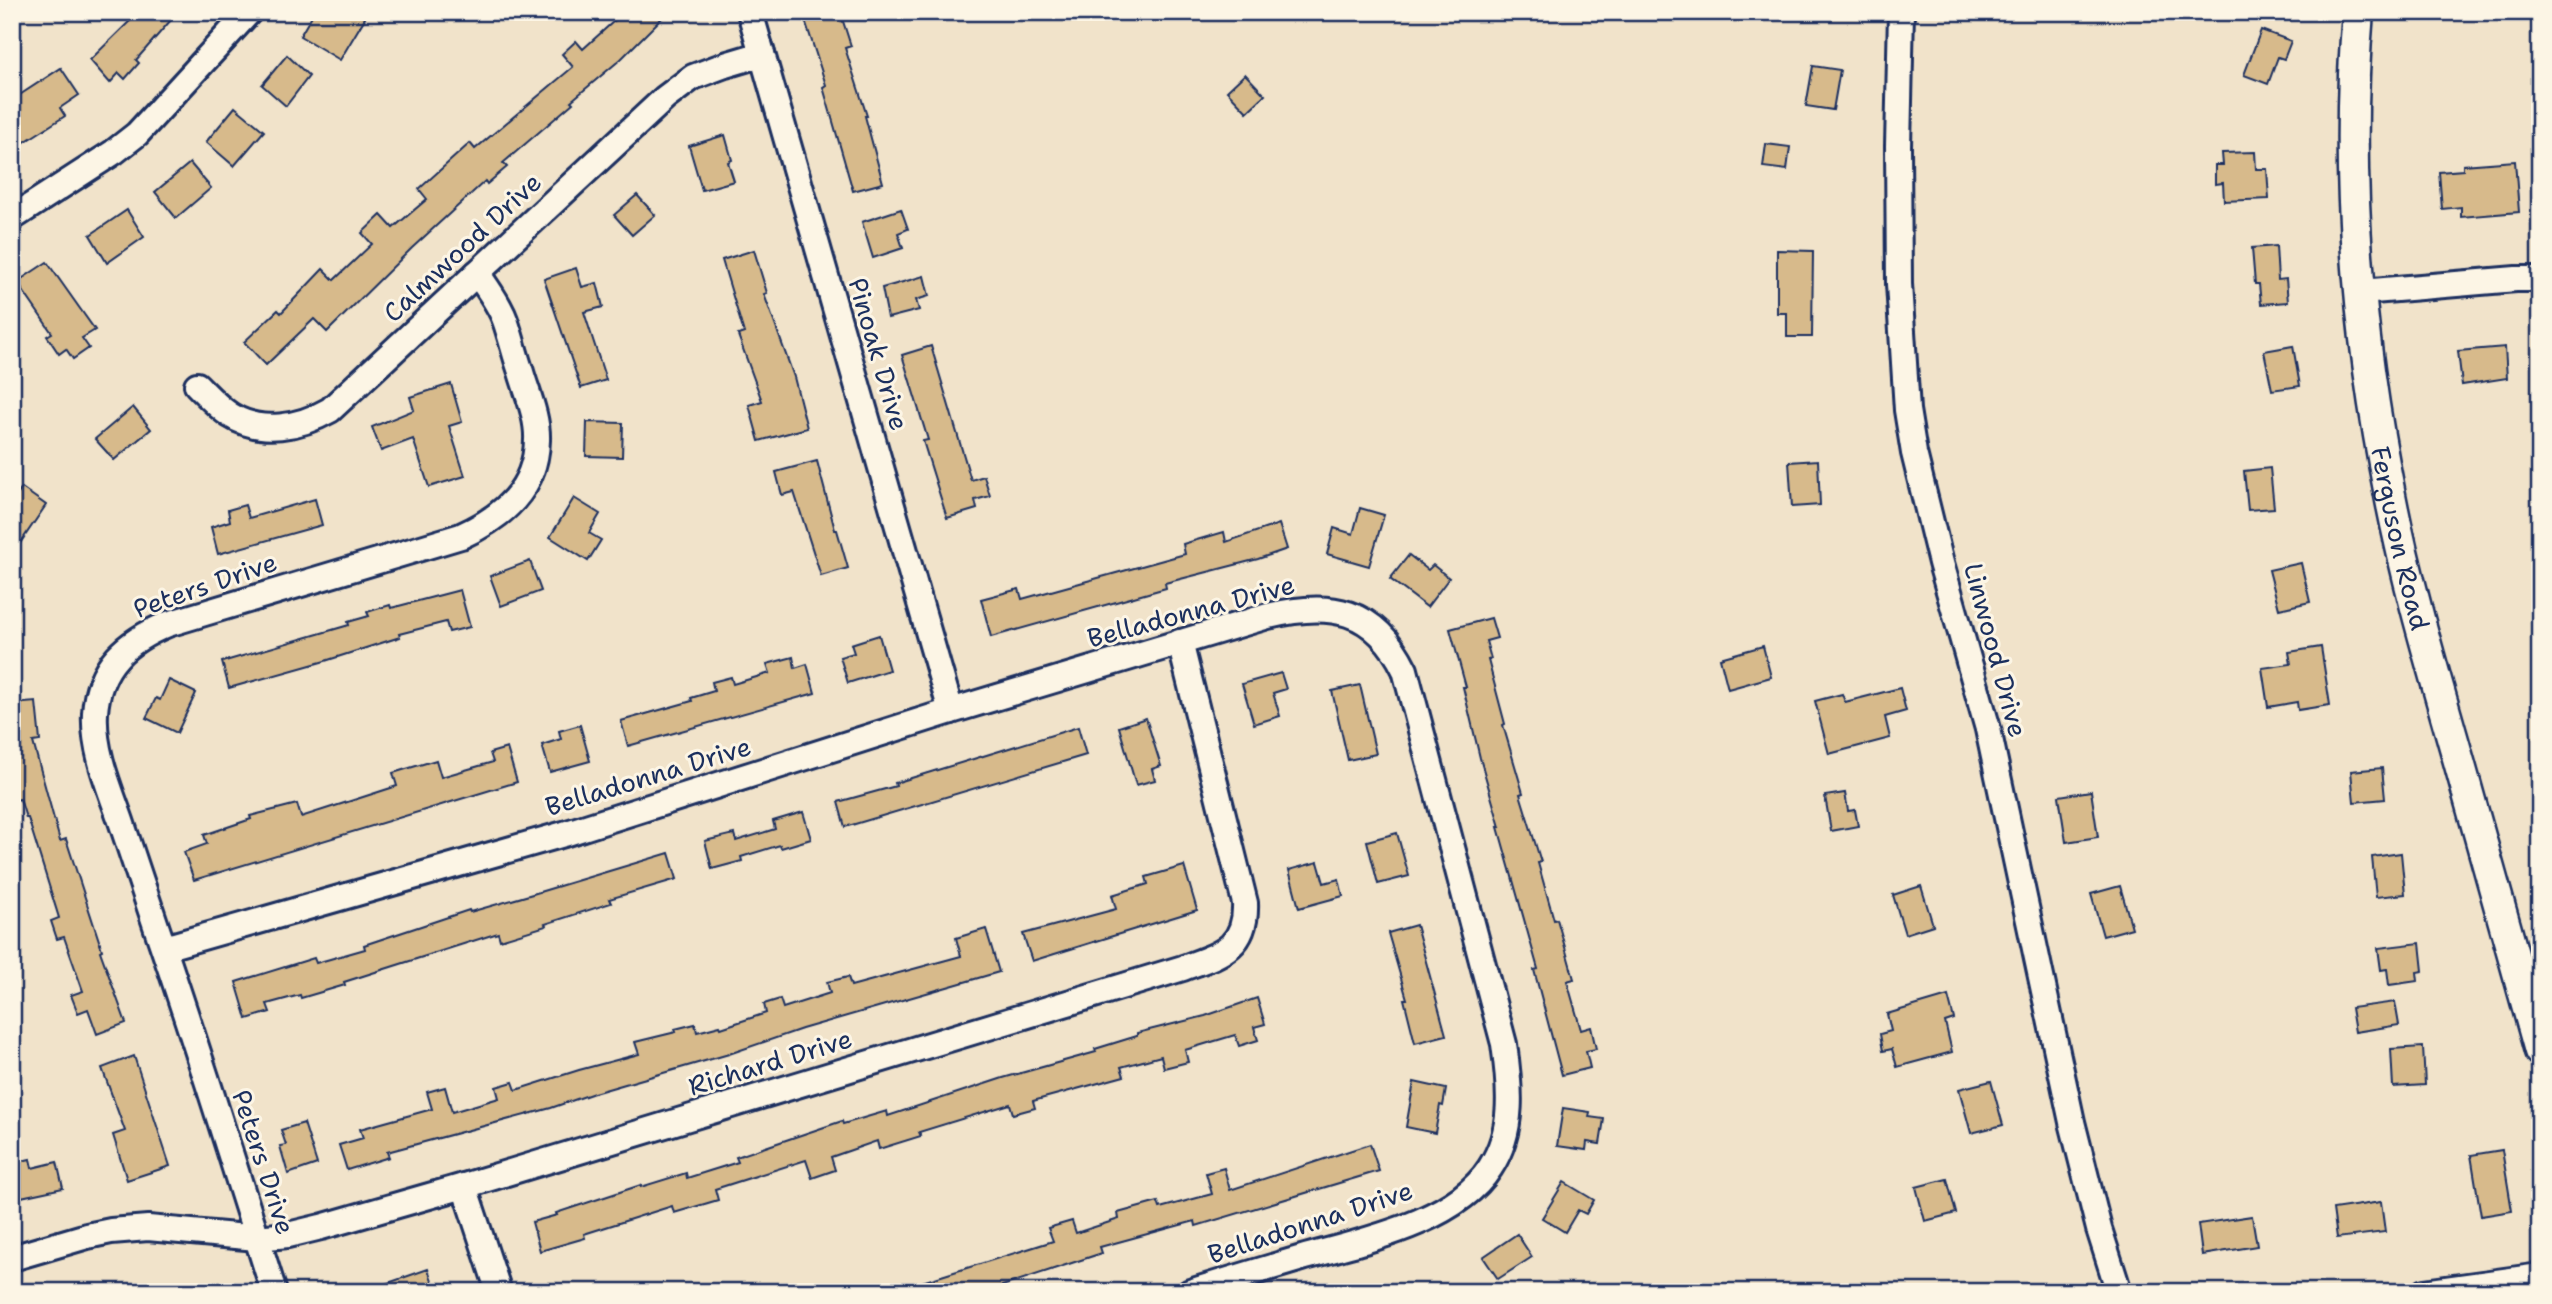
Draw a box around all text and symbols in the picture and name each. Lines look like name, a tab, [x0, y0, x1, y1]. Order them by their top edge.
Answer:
street label: Calmwood Drive	[375, 164, 549, 330]
street label: Pinoak Drive	[841, 274, 917, 434]
street label: Ferguson Road	[2364, 443, 2439, 634]
street label: Peters Drive	[128, 544, 282, 626]
street label: Linwood Drive	[1956, 559, 2036, 741]
street label: Belladonna Drive	[1083, 566, 1299, 656]
street label: Belladonna Drive	[541, 728, 755, 824]
street label: Richard Drive	[684, 1020, 856, 1104]
street label: Peters Drive	[224, 1085, 304, 1239]
street label: Belladonna Drive	[1203, 1172, 1417, 1272]

